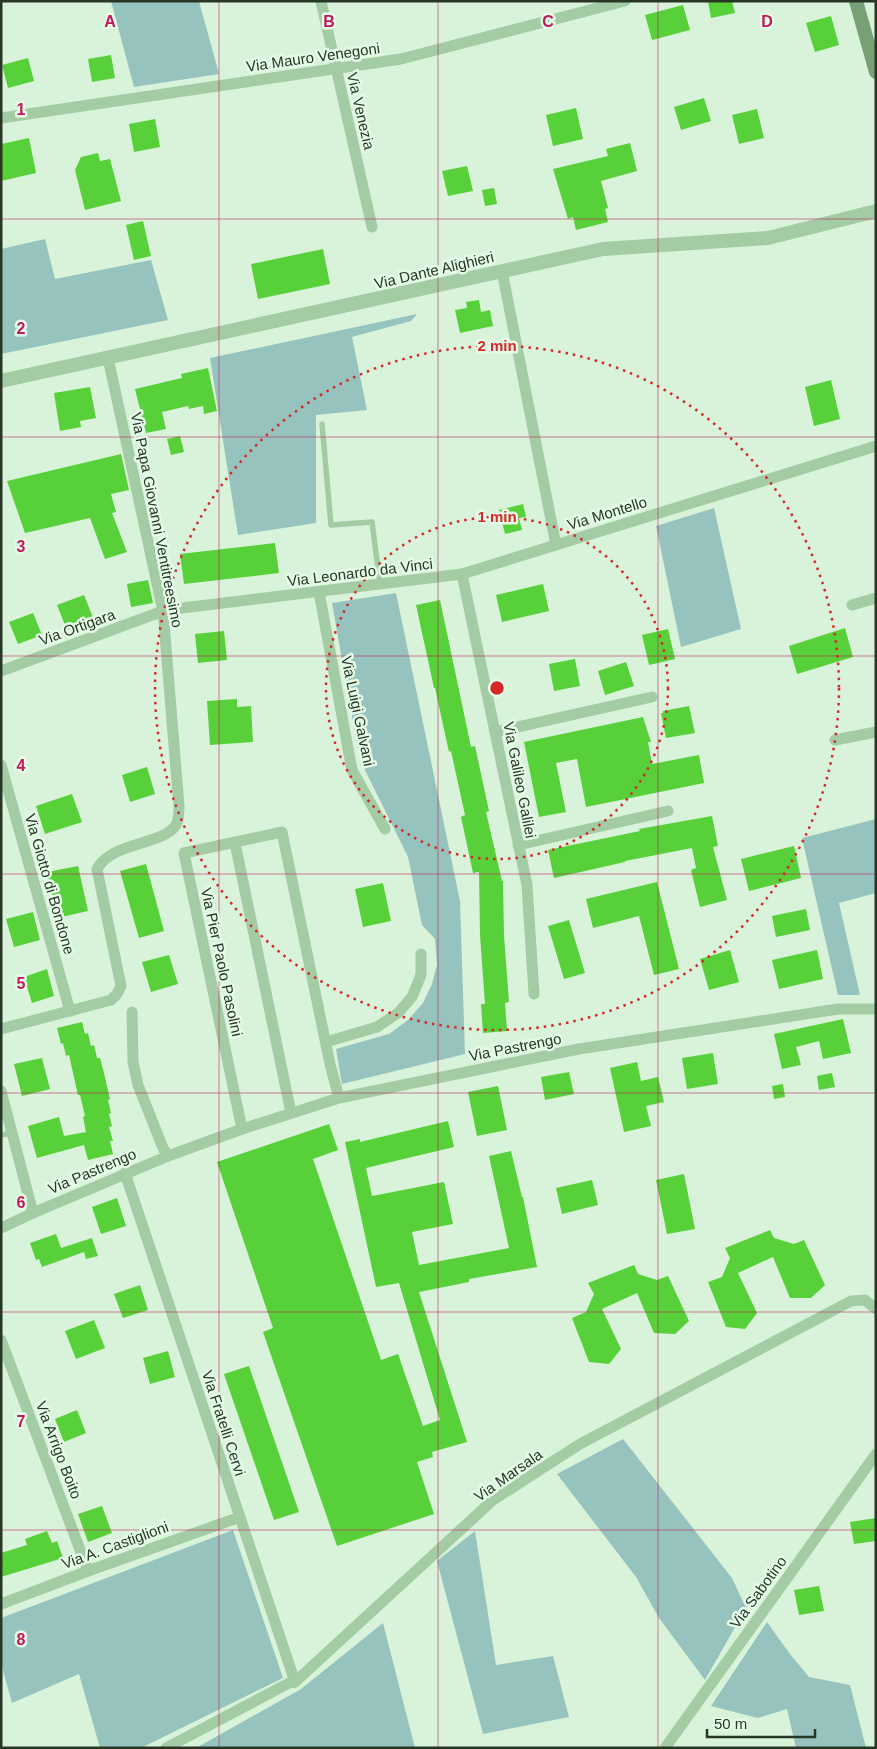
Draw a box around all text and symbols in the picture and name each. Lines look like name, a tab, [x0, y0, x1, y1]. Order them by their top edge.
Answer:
text: A	[104, 13, 116, 30]
text: B	[323, 13, 335, 30]
text: C	[542, 13, 554, 30]
text: D	[761, 13, 773, 30]
street label: Via Mauro Venegoni	[245, 39, 381, 75]
street label: Via Venezia	[344, 71, 378, 152]
text: 1	[17, 101, 26, 118]
street label: Via Dante Alighieri	[372, 248, 496, 292]
text: 2	[17, 320, 26, 337]
text: 2 min	[477, 337, 517, 354]
street label: Via Papa Giovanni Ventitreesimo	[128, 411, 186, 629]
street label: Via Montello	[565, 493, 649, 533]
text: 1 min	[477, 508, 517, 525]
text: 3	[17, 538, 26, 555]
street label: Via Leonardo da Vinci	[286, 555, 434, 589]
street label: Via Ortigara	[37, 605, 118, 649]
street label: Via Luigi Galvani	[338, 654, 378, 768]
centre of rings	[488, 679, 506, 697]
street label: Via Galileo Galilei	[500, 720, 540, 840]
text: 4	[17, 757, 26, 774]
street label: Via Giotto di Bondone	[22, 812, 78, 956]
street label: Via Pier Paolo Pasolini	[198, 886, 246, 1038]
text: 5	[17, 975, 26, 992]
street label: Via Pastrengo	[467, 1030, 563, 1064]
street label: Via Pastrengo	[45, 1145, 139, 1197]
text: 6	[17, 1194, 26, 1211]
street label: Via Fratelli Cervi	[199, 1368, 249, 1478]
street label: Via Arrigo Boito	[33, 1399, 85, 1501]
text: 7	[17, 1413, 26, 1430]
street label: Via Marsala	[471, 1445, 546, 1505]
street label: Via A. Castiglioni	[59, 1518, 171, 1572]
street label: Via Sabotino	[726, 1553, 790, 1631]
text: 8	[17, 1631, 26, 1648]
scale bar	[707, 1706, 814, 1738]
text: 50 m	[714, 1715, 747, 1732]

